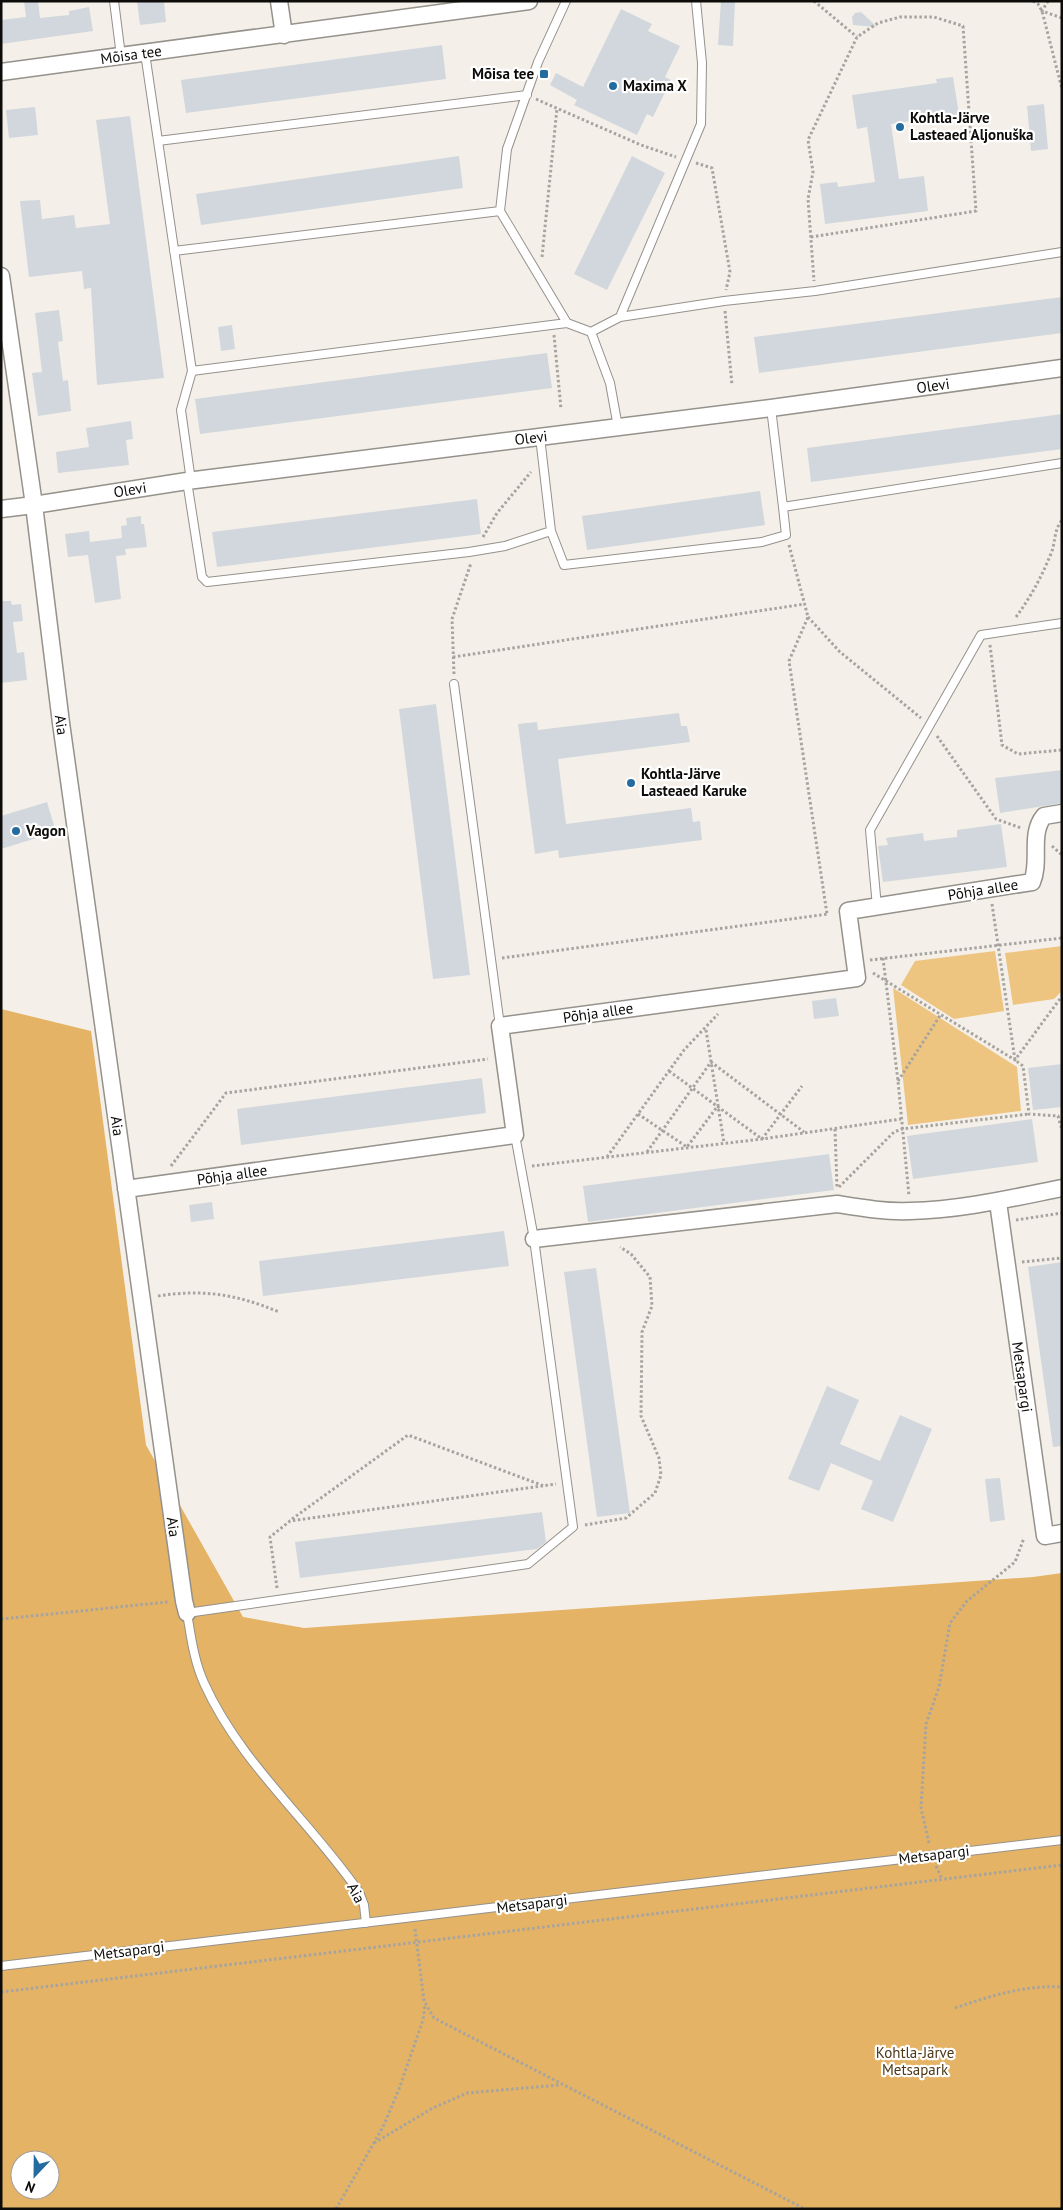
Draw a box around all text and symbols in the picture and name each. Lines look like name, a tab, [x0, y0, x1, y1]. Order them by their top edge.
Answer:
street label: Mõisa tee	[99, 41, 163, 68]
place label: Mõisa tee	[472, 64, 534, 83]
marker: Mõisa tee	[538, 68, 550, 80]
place label: Maxima X	[623, 76, 687, 95]
marker: Maxima X	[607, 80, 619, 92]
place label: Kohtla-Järve Lasteaed Aljonuška	[910, 108, 1034, 144]
marker: Kohtla-Järve Lasteaed Aljonuška	[894, 121, 906, 133]
street label: Olevi	[915, 374, 951, 397]
street label: Olevi	[513, 426, 549, 449]
street label: Olevi	[112, 478, 148, 501]
street label: Aia	[51, 714, 72, 736]
place label: Kohtla-Järve Lasteaed Karuke	[641, 764, 747, 800]
marker: Kohtla-Järve Lasteaed Karuke	[625, 777, 637, 789]
place label: Vagon	[25, 821, 66, 840]
marker: Vagon	[10, 825, 22, 837]
street label: Põhja allee	[946, 875, 1019, 904]
street label: Põhja allee	[562, 998, 634, 1027]
street label: Aia	[107, 1115, 128, 1137]
street label: Põhja allee	[196, 1160, 268, 1189]
street label: Metsapargi	[1008, 1340, 1037, 1413]
street label: Aia	[163, 1516, 184, 1538]
street label: Metsapargi	[898, 1841, 970, 1868]
street label: Aia	[343, 1879, 370, 1906]
street label: Metsapargi	[496, 1890, 568, 1917]
street label: Metsapargi	[93, 1937, 165, 1964]
park label: Kohtla-Järve Metsapark	[876, 2043, 954, 2079]
north arrow	[10, 2150, 60, 2200]
text: N	[22, 2177, 38, 2197]

